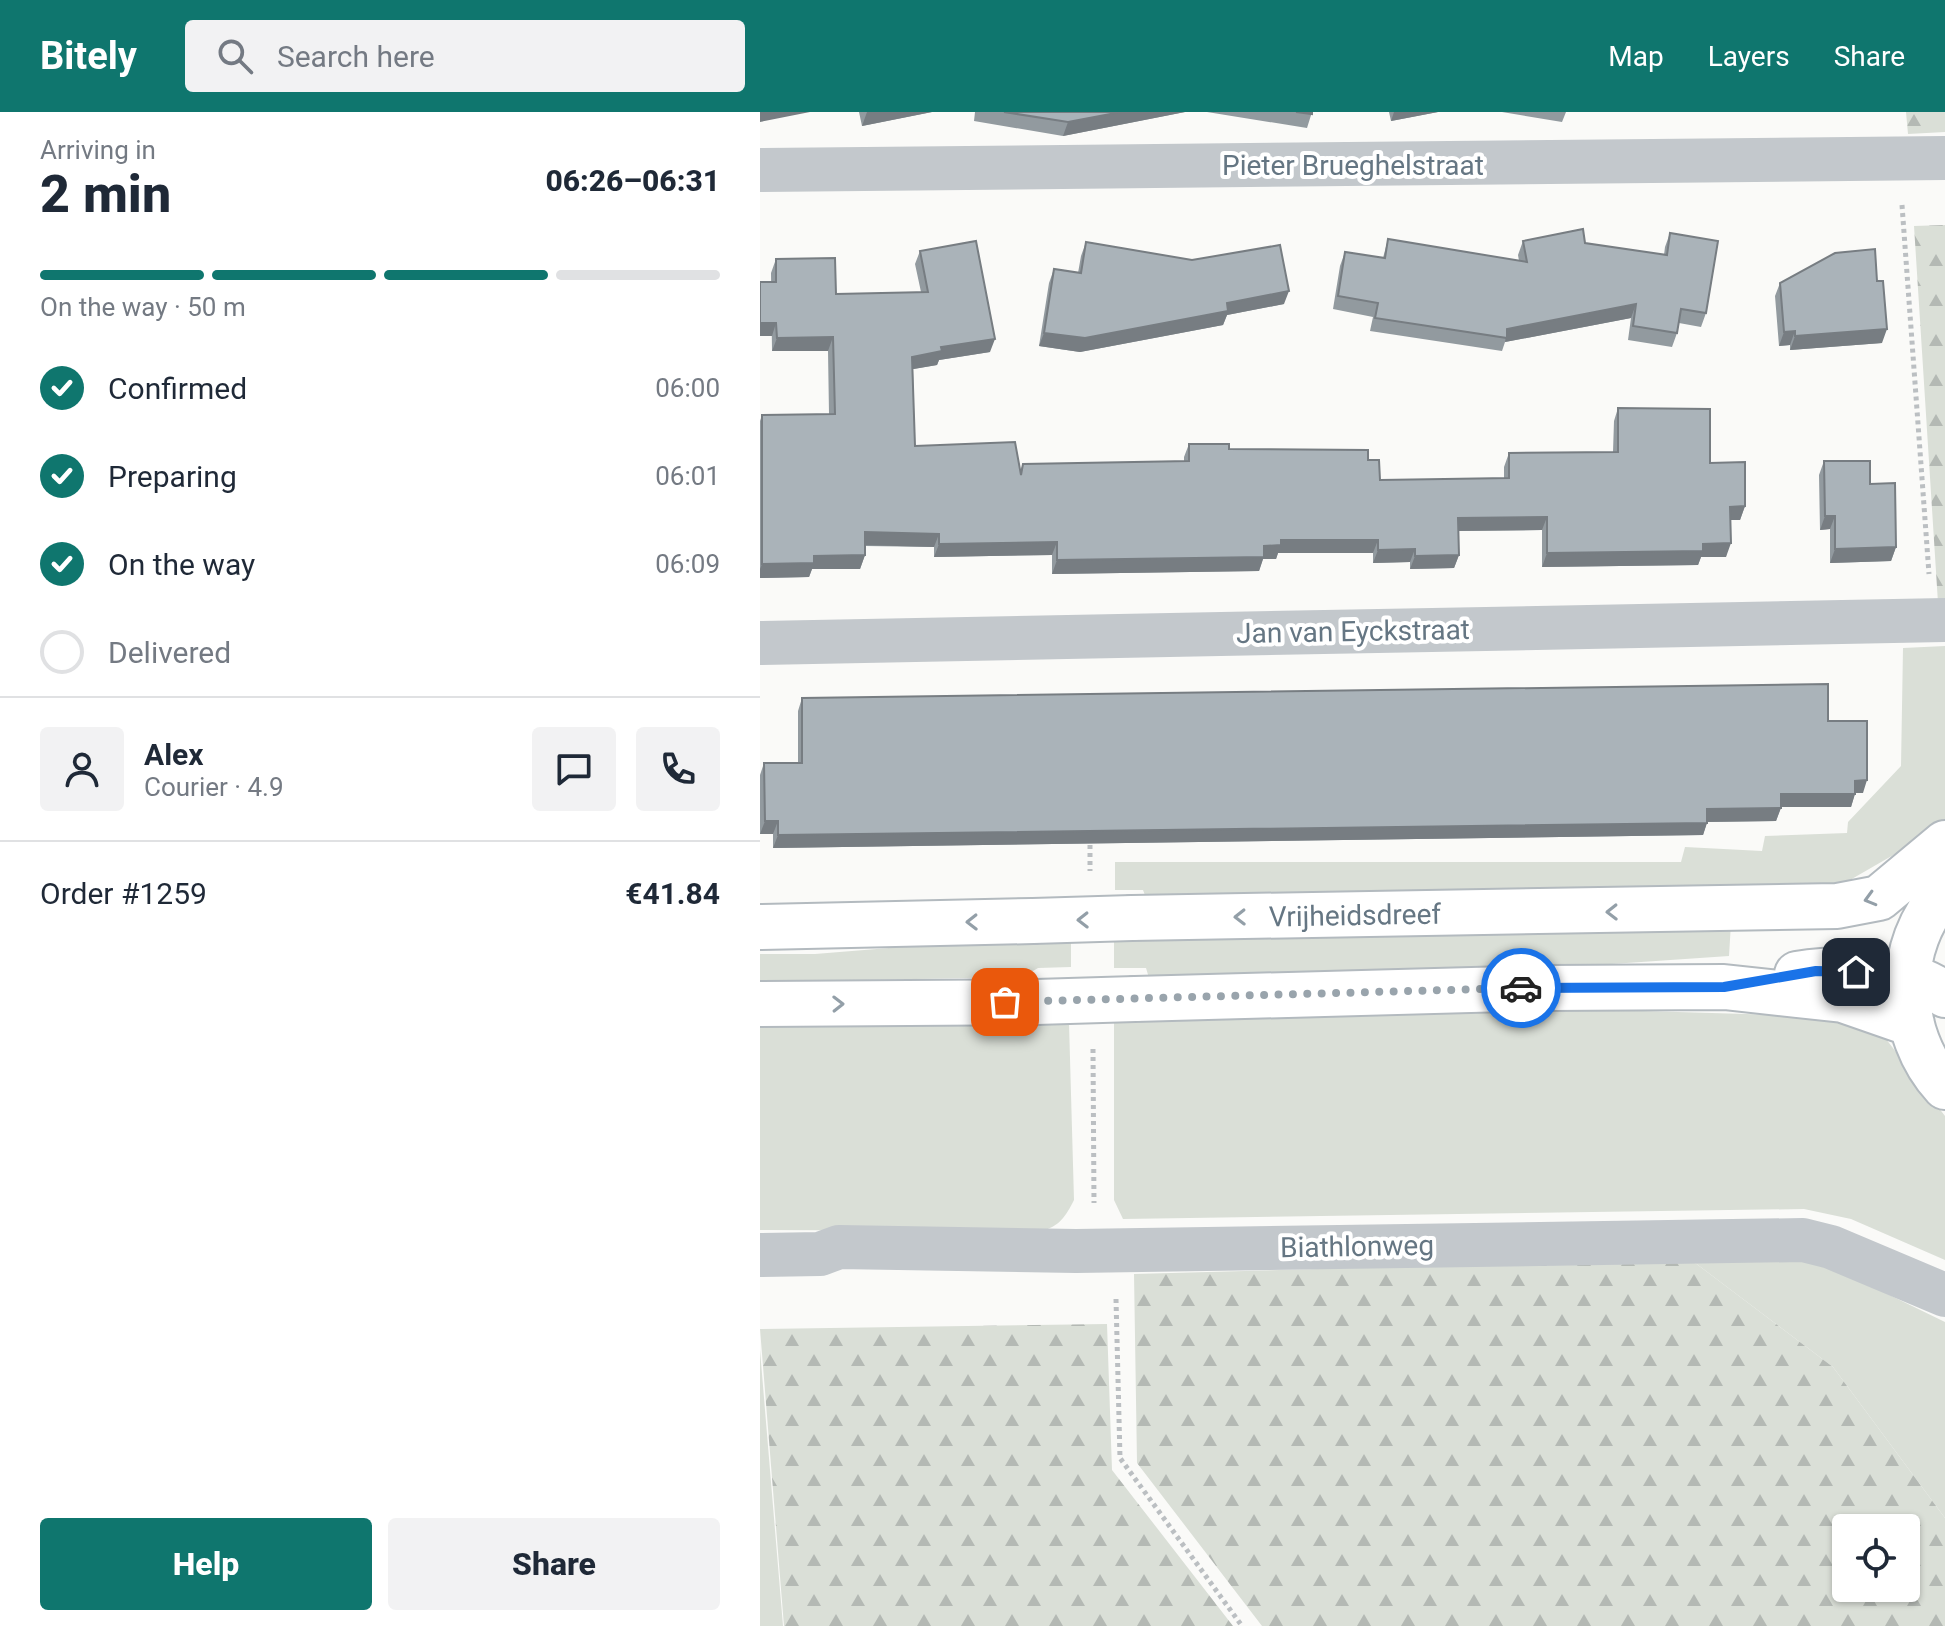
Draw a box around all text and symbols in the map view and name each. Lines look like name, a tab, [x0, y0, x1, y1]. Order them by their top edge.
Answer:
search box	[185, 20, 745, 92]
text: Bitely	[40, 34, 137, 78]
icon: search	[213, 34, 257, 78]
text: Search here	[277, 39, 435, 74]
text: Map	[1608, 40, 1664, 73]
text: Layers	[1708, 40, 1790, 73]
text: Share	[1834, 40, 1905, 73]
text: Arriving in	[40, 135, 156, 165]
street label: Pieter Brueghelstraat	[1222, 149, 1484, 182]
text: 06:26–06:31	[545, 163, 720, 198]
text: 2 min	[40, 164, 171, 225]
text: On the way · 50 m	[40, 292, 246, 322]
icon: check	[40, 366, 84, 410]
text: Confirmed	[108, 371, 247, 406]
text: 06:00	[655, 373, 720, 403]
icon: check	[40, 454, 84, 498]
text: Preparing	[108, 459, 237, 494]
text: 06:01	[655, 461, 720, 491]
icon: check	[40, 542, 84, 586]
text: On the way	[108, 547, 255, 582]
text: 06:09	[655, 549, 720, 579]
street label: Jan van Eyckstraat	[1236, 613, 1470, 650]
text: Delivered	[108, 635, 231, 670]
button: person	[40, 727, 124, 811]
button: chat	[532, 727, 616, 811]
button: phone	[636, 727, 720, 811]
text: Alex	[144, 737, 204, 772]
text: Courier · 4.9	[144, 772, 284, 802]
text: Order #1259	[40, 876, 207, 911]
text: €41.84	[625, 876, 720, 911]
one-way arrow	[1864, 889, 1878, 906]
street label: Vrijheidsdreef	[1269, 897, 1442, 933]
one-way arrow	[1605, 903, 1618, 921]
one-way arrow	[1233, 908, 1246, 926]
one-way arrow	[1076, 911, 1089, 928]
one-way arrow	[965, 913, 978, 931]
pin	[1822, 938, 1890, 1006]
courier	[1481, 948, 1561, 1028]
icon: home	[1834, 950, 1878, 994]
icon: car	[1499, 966, 1543, 1010]
pin	[971, 968, 1039, 1036]
icon: bag	[983, 980, 1027, 1024]
one-way arrow	[832, 995, 845, 1013]
street label: Biathlonweg	[1280, 1229, 1434, 1264]
map controls	[1832, 1514, 1920, 1602]
button: locate	[1832, 1514, 1920, 1602]
button: Help	[40, 1518, 372, 1610]
button: Share	[388, 1518, 720, 1610]

